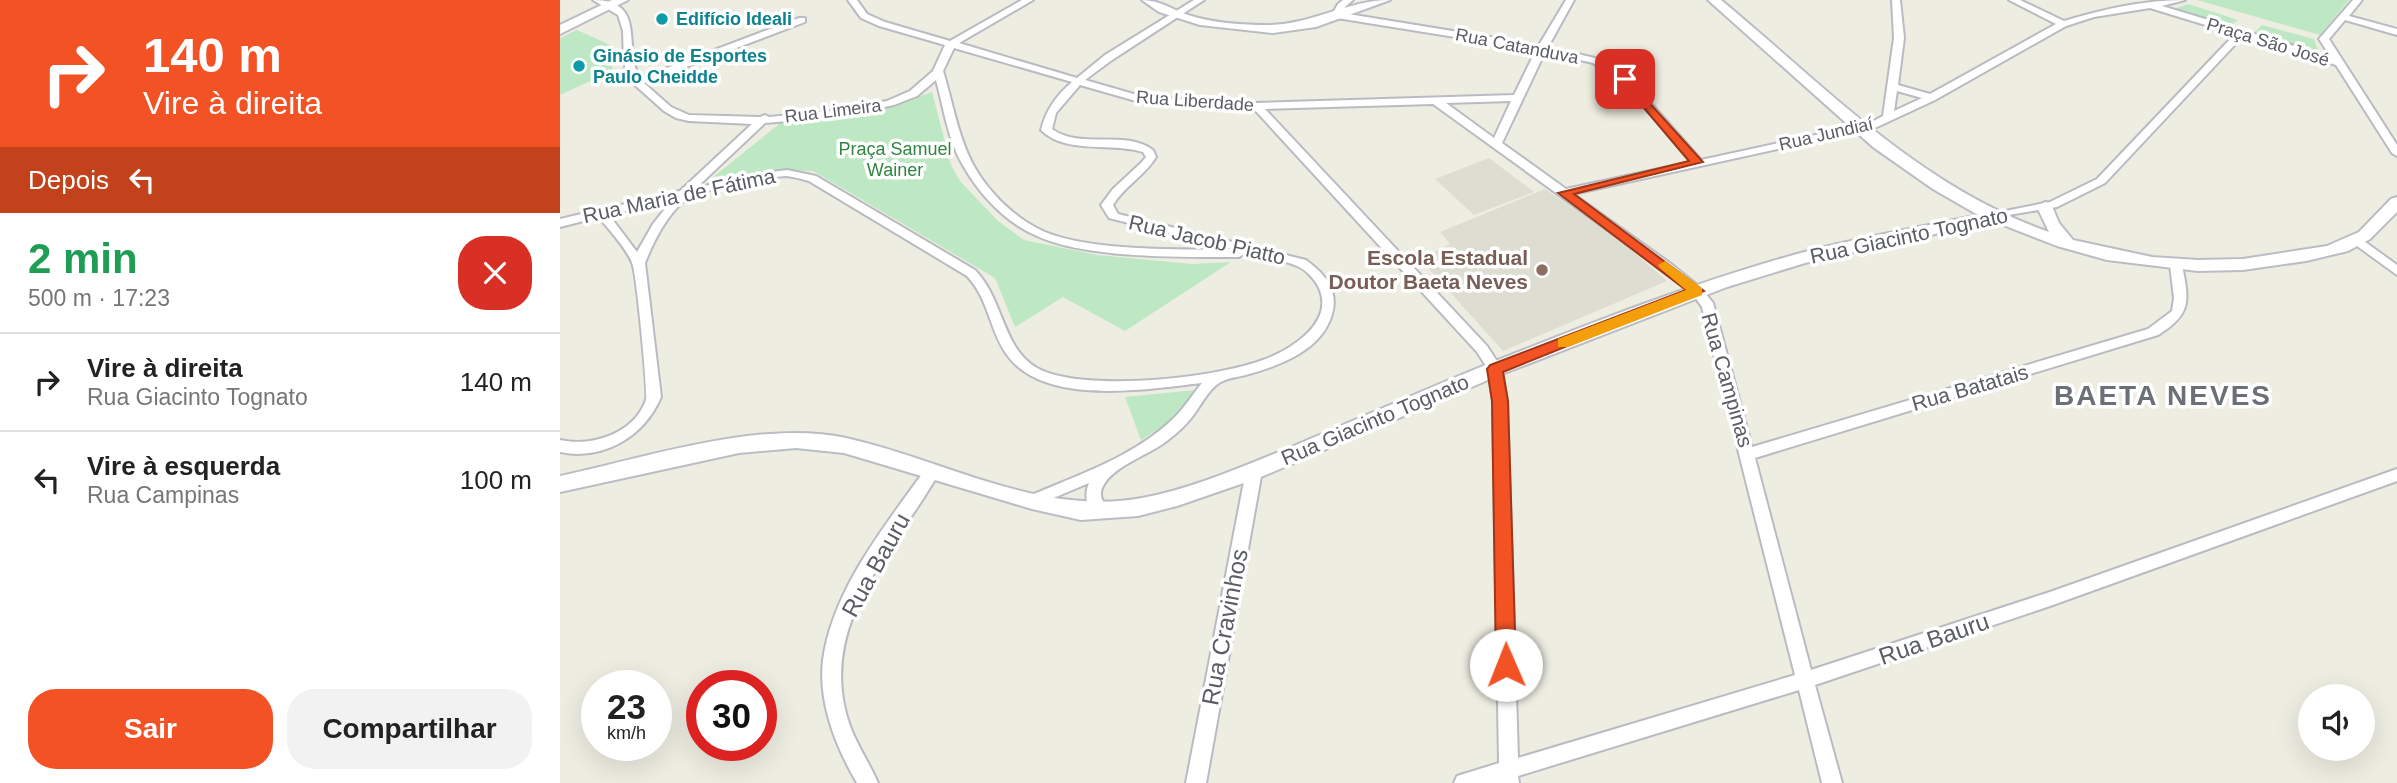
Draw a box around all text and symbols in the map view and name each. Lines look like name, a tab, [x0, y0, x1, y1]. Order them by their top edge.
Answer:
place label: Edifício Ideali	[676, 9, 792, 29]
marker: Edifício Ideali	[654, 11, 670, 27]
street label: Praça São José	[2204, 14, 2332, 70]
street label: Rua Catanduva	[1454, 24, 1581, 68]
icon: right	[28, 28, 119, 119]
text: 140 m	[143, 28, 282, 82]
place label: Ginásio de Esportes Paulo Cheidde	[593, 46, 767, 87]
pin	[1595, 49, 1655, 109]
marker: Ginásio de Esportes Paulo Cheidde	[571, 58, 587, 74]
icon: arrive	[1606, 60, 1644, 98]
text: Vire à direita	[143, 85, 322, 121]
street label: Rua Liberdade	[1135, 87, 1255, 115]
street label: Rua Limeira	[784, 95, 883, 127]
street label: Rua Jundiaí	[1777, 113, 1875, 155]
park label: Praça Samuel Wainer	[838, 139, 952, 180]
icon: left	[123, 161, 161, 199]
street label: Rua Maria de Fátima	[581, 164, 777, 227]
text: Depois	[28, 165, 109, 195]
street label: Rua Giacinto Tognato	[1808, 203, 2010, 268]
street label: Rua Jacob Piatto	[1127, 210, 1288, 269]
text: 2 min	[28, 235, 138, 282]
button: close	[458, 236, 532, 310]
place label: Escola Estadual Doutor Baeta Neves	[1328, 246, 1528, 293]
marker: Escola Estadual Doutor Baeta Neves	[1534, 262, 1550, 278]
text: 500 m · 17:23	[28, 285, 170, 311]
street label: Rua Campinas	[1697, 310, 1758, 450]
text: Vire à direita	[87, 353, 243, 383]
street label: Rua Batatais	[1909, 360, 2031, 415]
icon: right	[28, 363, 66, 401]
text: 140 m	[460, 367, 532, 397]
street label: Rua Giacinto Tognato	[1278, 370, 1472, 470]
district label: BAETA NEVES	[2054, 380, 2272, 411]
text: Rua Giacinto Tognato	[87, 384, 308, 410]
text: Vire à esquerda	[87, 451, 280, 481]
icon: left	[28, 461, 66, 499]
text: 100 m	[460, 465, 532, 495]
text: Rua Campinas	[87, 482, 239, 508]
street label: Rua Bauru	[836, 508, 915, 621]
street label: Rua Cravinhos	[1196, 546, 1253, 707]
street label: Rua Bauru	[1875, 607, 1992, 670]
position arrow	[1469, 628, 1543, 702]
speed limit sign: 30	[686, 670, 777, 761]
map controls	[2298, 684, 2375, 761]
button: sound	[2298, 684, 2375, 761]
text: 23	[607, 687, 646, 726]
button: Sair	[28, 689, 273, 769]
button: Compartilhar	[287, 689, 532, 769]
text: km/h	[607, 723, 646, 743]

